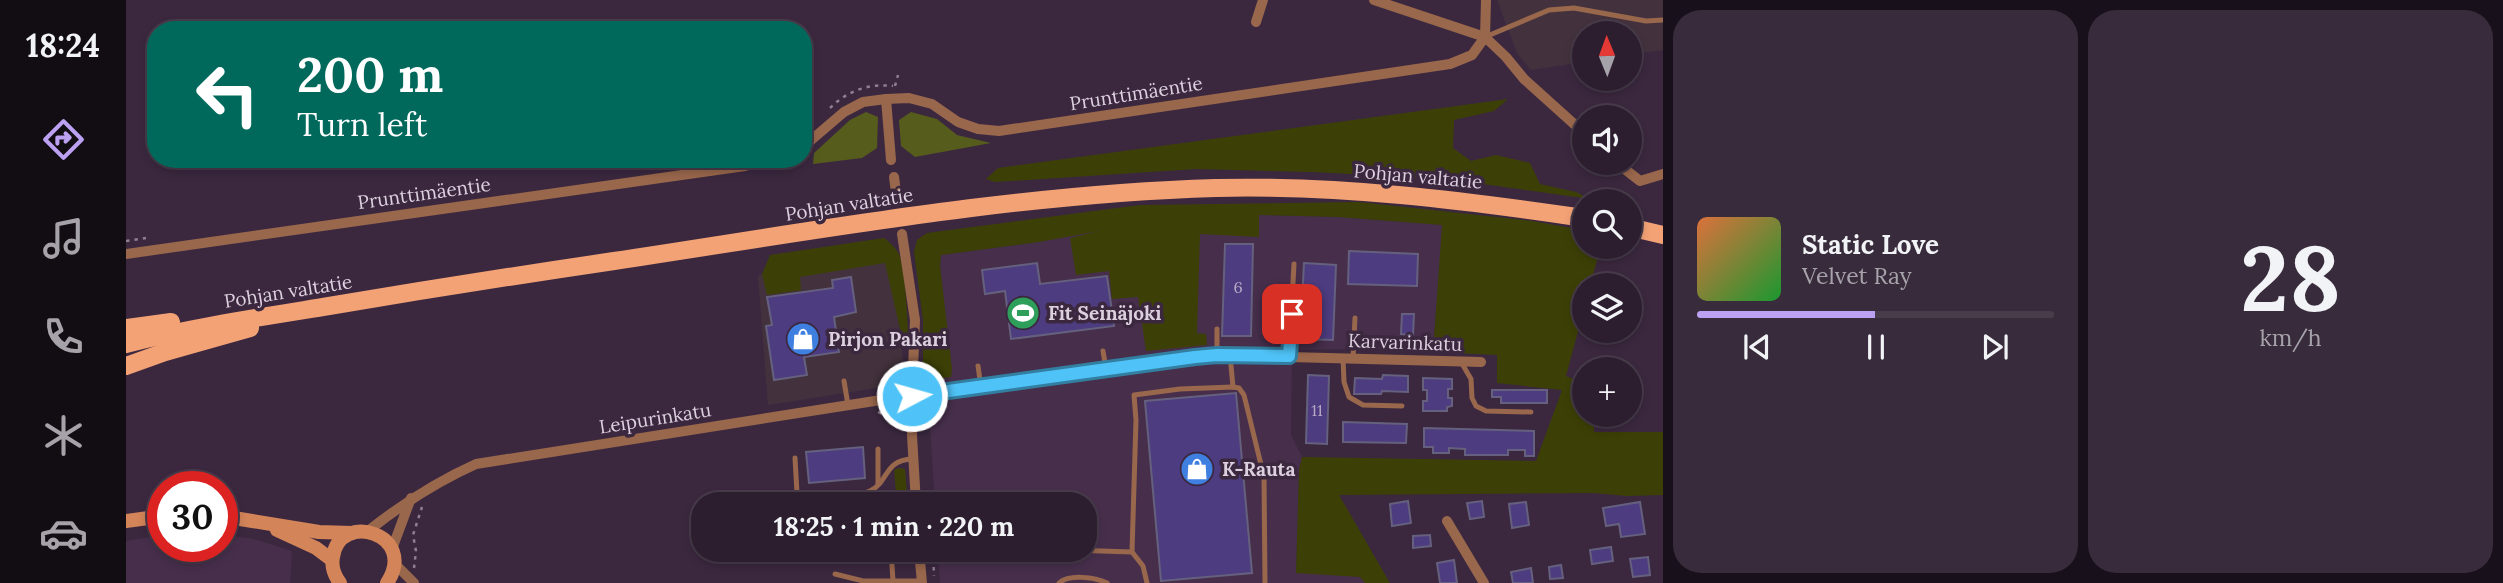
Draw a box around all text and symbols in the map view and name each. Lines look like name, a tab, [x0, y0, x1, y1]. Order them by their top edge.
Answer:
north arrow	[1572, 21, 1642, 91]
map controls	[1572, 21, 1642, 427]
text: 18:24	[26, 25, 100, 66]
text: 200 m	[297, 43, 443, 105]
icon: left	[182, 49, 273, 140]
street label: Prunttimäentie	[1068, 71, 1204, 115]
text: Turn left	[297, 104, 427, 145]
button: sound	[1572, 105, 1642, 175]
icon: directions	[39, 115, 88, 164]
street label: Pohjan valtatie	[1352, 158, 1484, 194]
street label: Prunttimäentie	[356, 172, 492, 214]
street label: Pohjan valtatie	[783, 182, 915, 226]
button: search	[1572, 189, 1642, 259]
icon: music	[39, 214, 88, 263]
text: 28	[2240, 219, 2341, 336]
text: Static Love	[1802, 228, 1939, 261]
text: Velvet Ray	[1802, 261, 1912, 290]
street label: Pohjan valtatie	[222, 269, 354, 313]
button: layers	[1572, 273, 1642, 343]
house number: 6	[1233, 277, 1243, 297]
pin	[1262, 284, 1322, 344]
sports icon: Fit Seinäjoki	[1004, 294, 1042, 332]
icon: arrive	[1273, 295, 1311, 333]
place label: Fit Seinäjoki	[1048, 301, 1161, 325]
icon: phone	[39, 312, 88, 361]
shop icon: Pirjon Pakari	[784, 320, 822, 358]
text: km/h	[2259, 323, 2322, 352]
place label: Pirjon Pakari	[828, 327, 948, 351]
street label: Karvarinkatu	[1348, 328, 1462, 356]
icon: previous	[1738, 328, 1776, 366]
icon: pause	[1857, 328, 1895, 366]
icon: next	[1976, 328, 2014, 366]
button: +	[1572, 357, 1642, 427]
position arrow	[875, 359, 949, 433]
street label: Leipurinkatu	[597, 397, 713, 439]
house number: 11	[1311, 400, 1323, 420]
icon: climate	[39, 411, 88, 460]
shop icon: K-Rauta	[1178, 450, 1216, 488]
place label: K-Rauta	[1222, 457, 1295, 481]
speed limit sign: 30	[147, 471, 238, 562]
icon: car	[39, 509, 88, 558]
text: 18:25 · 1 min · 220 m	[774, 510, 1014, 543]

